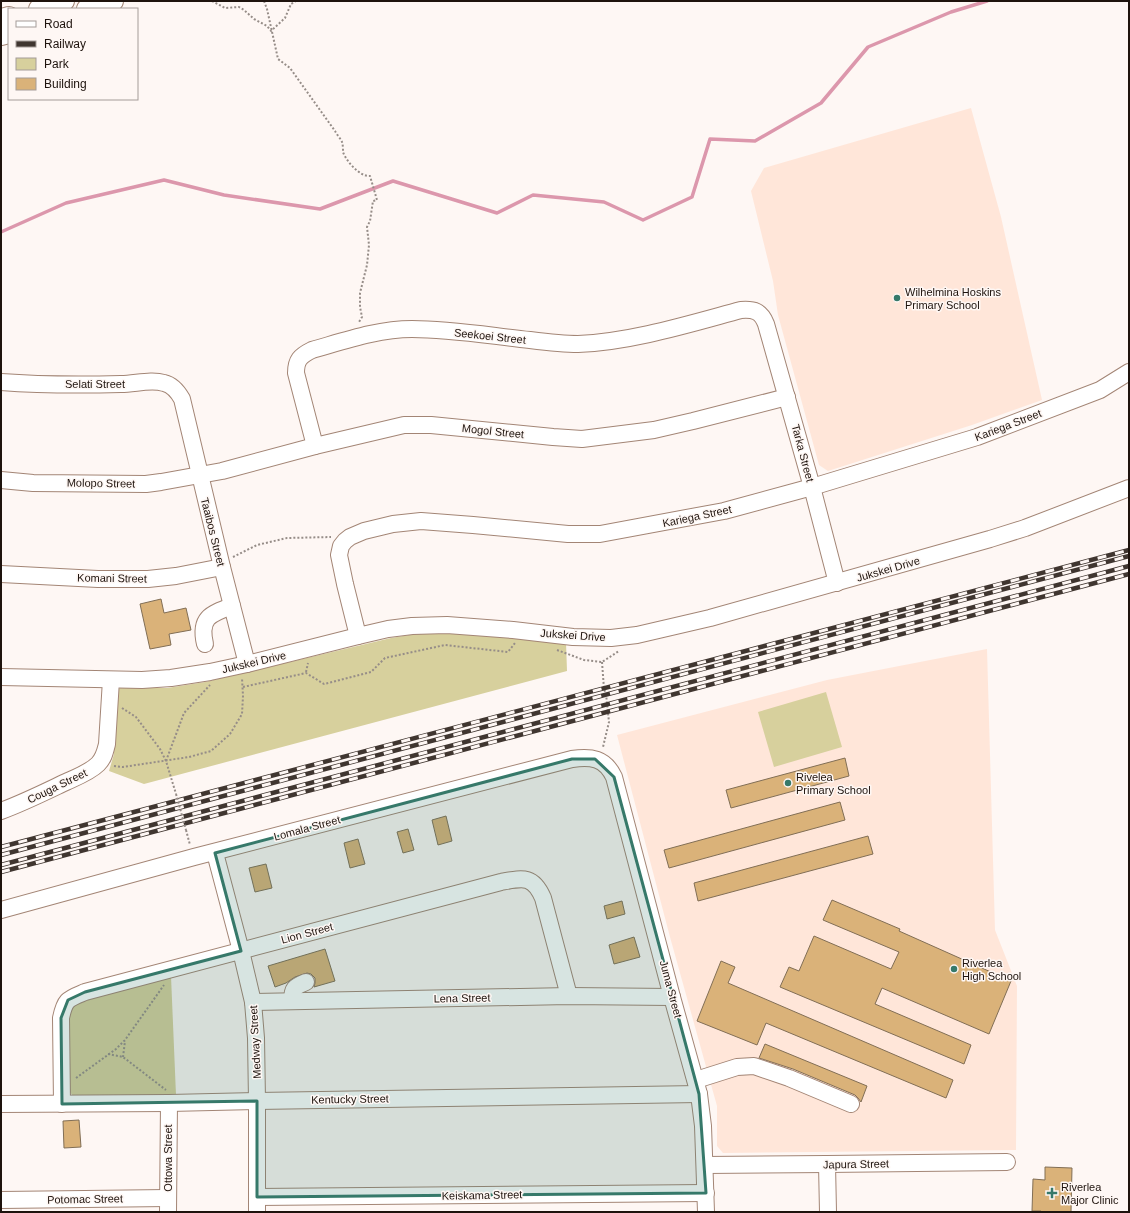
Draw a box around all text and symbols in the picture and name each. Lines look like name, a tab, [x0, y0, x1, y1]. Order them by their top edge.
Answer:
legend	[8, 8, 138, 100]
text: Road	[44, 17, 73, 31]
text: Railway	[44, 37, 86, 51]
text: Park	[44, 57, 70, 71]
text: Building	[44, 77, 87, 91]
place label: Wilhelmina Hoskins Primary School	[905, 286, 1001, 311]
marker: Wilhelmina Hoskins Primary School	[892, 293, 902, 303]
street label: Seekoei Street	[453, 326, 527, 346]
street label: Selati Street	[65, 378, 125, 390]
street label: Kariega Street	[973, 407, 1043, 443]
street label: Mogol Street	[461, 422, 525, 440]
street label: Tarka Street	[790, 423, 816, 483]
street label: Molopo Street	[67, 476, 135, 490]
street label: Taaibos Street	[199, 496, 227, 568]
street label: Kariega Street	[661, 503, 733, 529]
street label: Jukskei Drive	[855, 554, 921, 584]
street label: Komani Street	[77, 571, 147, 585]
street label: Jukskei Drive	[540, 627, 606, 643]
street label: Jukskei Drive	[221, 649, 287, 675]
street label: Couga Street	[25, 766, 89, 806]
place label: Rivelea Primary School	[796, 771, 871, 796]
marker: Rivelea Primary School	[783, 778, 793, 788]
street label: Lomala Street	[272, 813, 342, 843]
street label: Lion Street	[280, 920, 334, 946]
place label: Riverlea High School	[962, 957, 1021, 982]
street label: Juma Street	[658, 959, 684, 1019]
marker: Riverlea High School	[949, 964, 959, 974]
street label: Lena Street	[433, 992, 491, 1004]
street label: Medway Street	[247, 1005, 263, 1079]
street label: Kentucky Street	[311, 1092, 389, 1106]
street label: Ottowa Street	[162, 1124, 174, 1192]
street label: Japura Street	[823, 1157, 889, 1171]
place label: Riverlea Major Clinic	[1061, 1181, 1119, 1206]
marker: Riverlea Major Clinic	[1046, 1187, 1058, 1199]
street label: Keiskama Street	[442, 1188, 522, 1202]
street label: Potomac Street	[47, 1192, 123, 1206]

